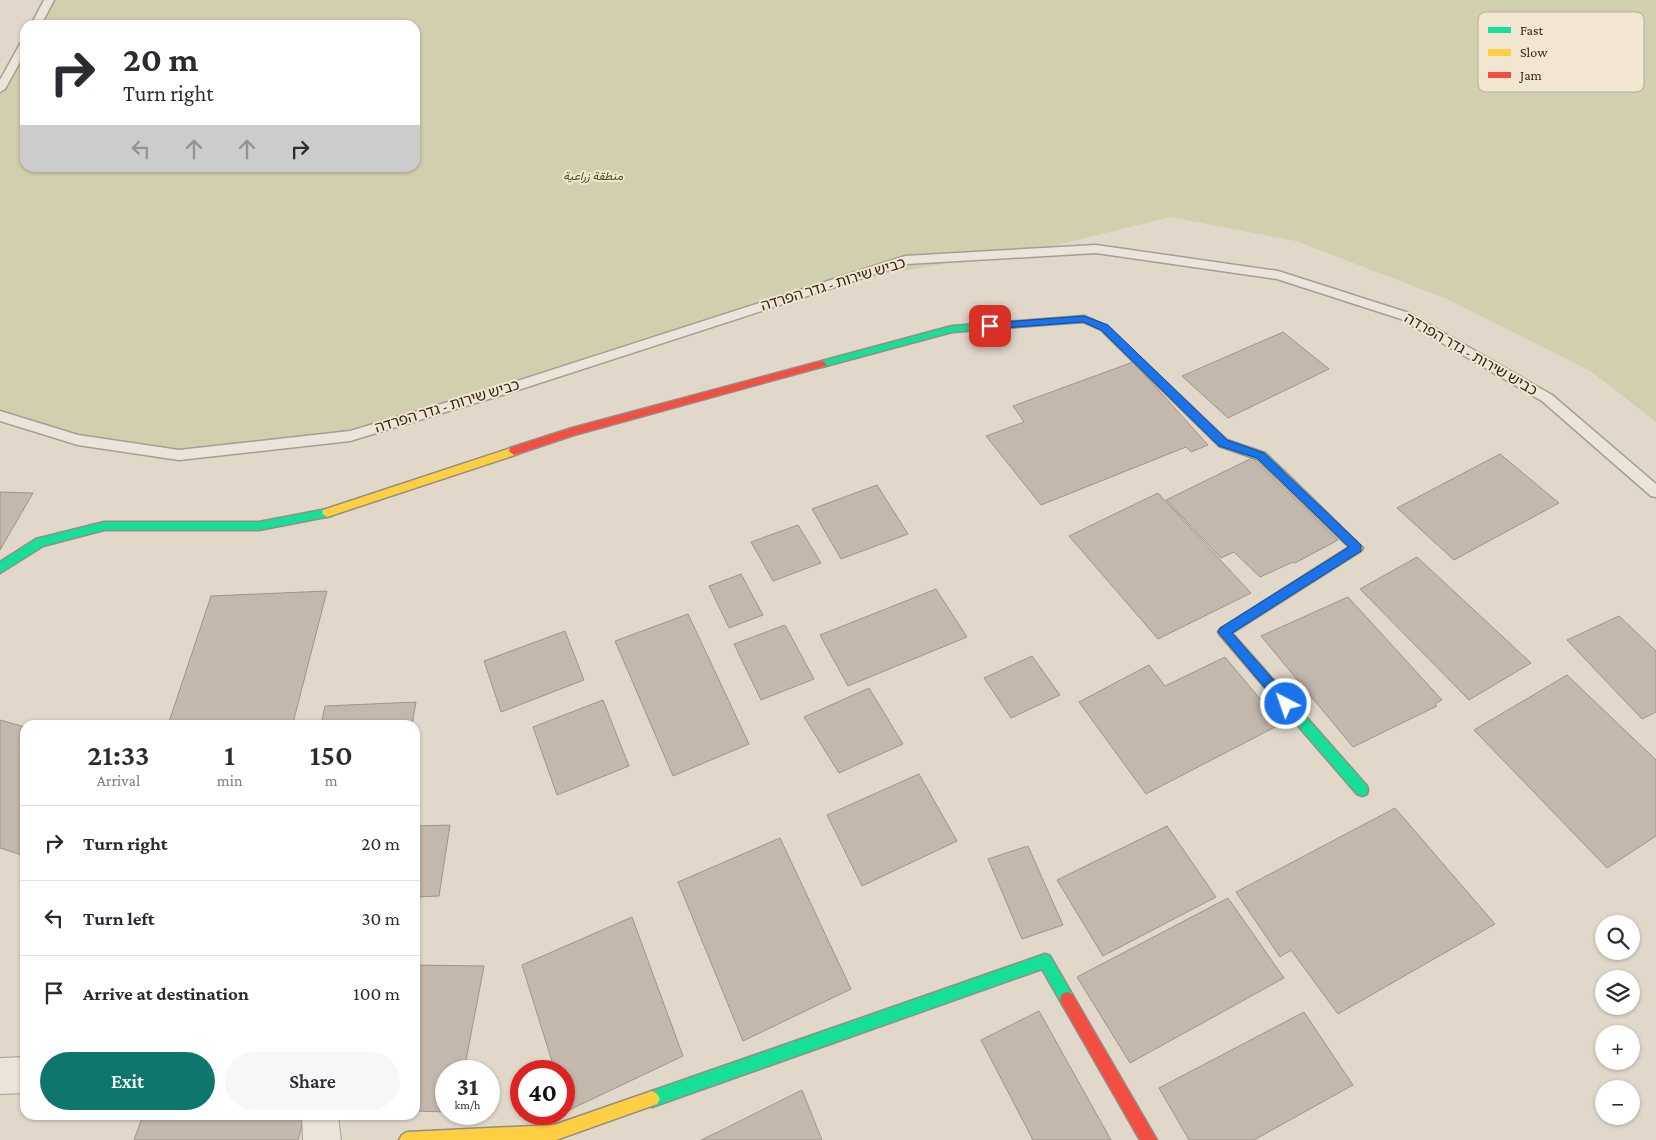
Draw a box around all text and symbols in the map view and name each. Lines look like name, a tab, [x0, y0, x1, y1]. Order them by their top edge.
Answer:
legend	[1478, 12, 1644, 92]
text: Fast	[1520, 22, 1544, 38]
icon: right	[40, 40, 105, 105]
text: 20 m	[123, 40, 198, 79]
text: Slow	[1520, 44, 1548, 60]
text: Jam	[1518, 67, 1542, 83]
text: Turn right	[123, 81, 214, 106]
icon: left	[127, 135, 155, 163]
icon: ahead	[180, 135, 208, 163]
icon: ahead	[233, 135, 261, 163]
icon: right	[286, 135, 314, 163]
park label: منطقة زراعية	[563, 169, 624, 184]
street label: כביש שירות - גדר הפרדה	[759, 254, 908, 314]
pin	[969, 305, 1011, 347]
street label: כביש שירות - גדר הפרדה	[1402, 309, 1540, 399]
icon: arrive	[976, 312, 1004, 340]
street label: כביש שירות - גדר הפרדה	[373, 376, 522, 436]
position arrow	[1259, 677, 1311, 729]
text: 21:33	[87, 738, 150, 771]
text: 1	[224, 738, 235, 771]
text: 150	[310, 738, 353, 771]
text: Arrival	[97, 772, 140, 789]
text: min	[217, 772, 242, 789]
text: m	[325, 772, 338, 789]
icon: right	[40, 829, 68, 857]
text: Turn right	[83, 833, 168, 854]
text: 20 m	[361, 833, 400, 854]
icon: left	[40, 904, 68, 932]
text: Turn left	[83, 908, 155, 929]
text: 30 m	[361, 908, 400, 929]
map controls	[1595, 915, 1640, 1125]
button: search	[1595, 915, 1640, 960]
button: layers	[1595, 970, 1640, 1015]
icon: arrive	[40, 979, 68, 1007]
text: Arrive at destination	[83, 983, 249, 1004]
text: 100 m	[353, 983, 400, 1004]
button: +	[1595, 1025, 1640, 1070]
button: Exit	[40, 1052, 215, 1110]
button: Share	[225, 1052, 400, 1110]
speed limit sign: 40	[510, 1060, 575, 1125]
text: 31	[457, 1073, 478, 1100]
button: −	[1595, 1080, 1640, 1125]
text: km/h	[455, 1098, 480, 1112]

